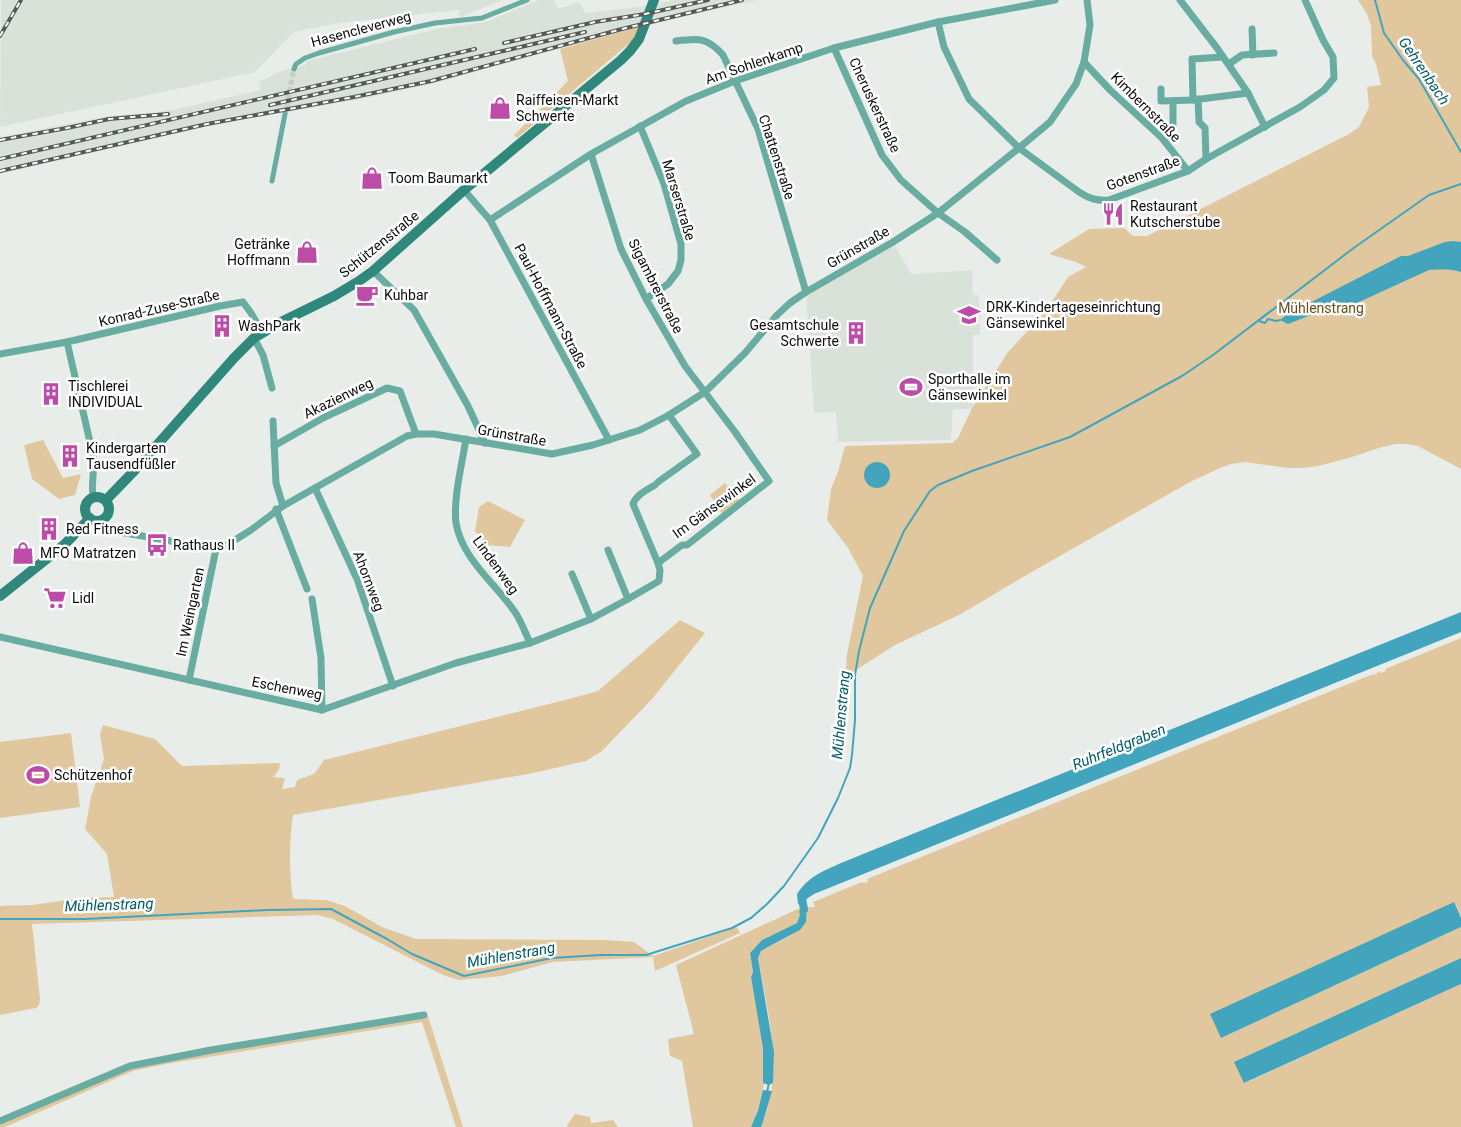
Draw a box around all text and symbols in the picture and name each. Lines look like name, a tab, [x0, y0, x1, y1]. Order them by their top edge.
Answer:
street label: Hasencleverweg	[309, 8, 413, 50]
water label: Gehrenbach	[1395, 34, 1453, 108]
street label: Am Sohlenkamp	[703, 39, 805, 87]
street label: Cheruskerstraße	[846, 55, 904, 155]
street label: Kimbernstraße	[1108, 69, 1184, 145]
place label: Raiffeisen-Markt Schwerte	[516, 92, 619, 124]
shop icon: Raiffeisen-Markt Schwerte	[487, 95, 513, 121]
street label: Chattenstraße	[756, 112, 798, 202]
street label: Gotenstraße	[1104, 152, 1182, 194]
street label: Marserstraße	[659, 158, 699, 242]
shop icon: Toom Baumarkt	[359, 165, 385, 191]
place label: Toom Baumarkt	[388, 170, 488, 186]
place label: Restaurant Kutscherstube	[1130, 198, 1220, 230]
restaurant icon: Restaurant Kutscherstube	[1100, 201, 1126, 227]
street label: Schützenstraße	[336, 207, 422, 281]
street label: Grünstraße	[824, 223, 892, 271]
place label: Getränke Hoffmann	[227, 236, 290, 268]
street label: Sigambrerstraße	[625, 236, 687, 336]
shop icon: Getränke Hoffmann	[294, 239, 320, 265]
street label: Paul-Hoffmann-Straße	[511, 241, 591, 371]
cafe icon: Kuhbar	[354, 282, 380, 308]
street label: Konrad-Zuse-Straße	[97, 286, 221, 330]
place label: Kuhbar	[384, 287, 429, 303]
place label: DRK-Kindertageseinrichtung Gänsewinkel	[986, 299, 1161, 331]
park label: Mühlenstrang	[1278, 300, 1364, 316]
school or university icon: DRK-Kindertageseinrichtung Gänsewinkel	[956, 302, 982, 328]
building icon: WashPark	[209, 313, 235, 339]
place label: Gesamtschule Schwerte	[750, 317, 839, 349]
place label: WashPark	[238, 318, 302, 334]
building icon: Gesamtschule Schwerte	[843, 320, 869, 346]
place label: Sporthalle im Gänsewinkel	[928, 371, 1011, 403]
street label: Akazienweg	[301, 374, 375, 422]
sports icon: Sporthalle im Gänsewinkel	[898, 374, 924, 400]
place label: Tischlerei INDIVIDUAL	[68, 378, 143, 410]
building icon: Tischlerei INDIVIDUAL	[38, 381, 64, 407]
street label: Grünstraße	[476, 421, 548, 449]
place label: Kindergarten Tausendfüßler	[86, 440, 176, 472]
building icon: Kindergarten Tausendfüßler	[57, 443, 83, 469]
street label: Im Gänsewinkel	[669, 471, 759, 541]
building icon: Red Fitness	[36, 516, 62, 542]
place label: Red Fitness	[66, 521, 139, 537]
bus stop icon: Rathaus II	[144, 532, 170, 558]
street label: Lindenweg	[470, 533, 522, 597]
place label: Rathaus II	[173, 537, 235, 553]
shop icon: MFO Matratzen	[10, 540, 36, 566]
place label: MFO Matratzen	[40, 545, 136, 561]
street label: Ahornweg	[350, 549, 388, 613]
street label: Im Weingarten	[173, 566, 207, 658]
supermarket icon: Lidl	[42, 585, 68, 611]
place label: Lidl	[72, 590, 94, 606]
water label: Mühlenstrang	[828, 670, 854, 760]
street label: Eschenweg	[251, 673, 323, 703]
water label: Ruhrfeldgraben	[1070, 720, 1168, 774]
sports icon: Schützenhof	[25, 762, 51, 788]
place label: Schützenhof	[54, 767, 132, 783]
water label: Mühlenstrang	[64, 894, 154, 916]
water label: Mühlenstrang	[466, 938, 556, 972]

